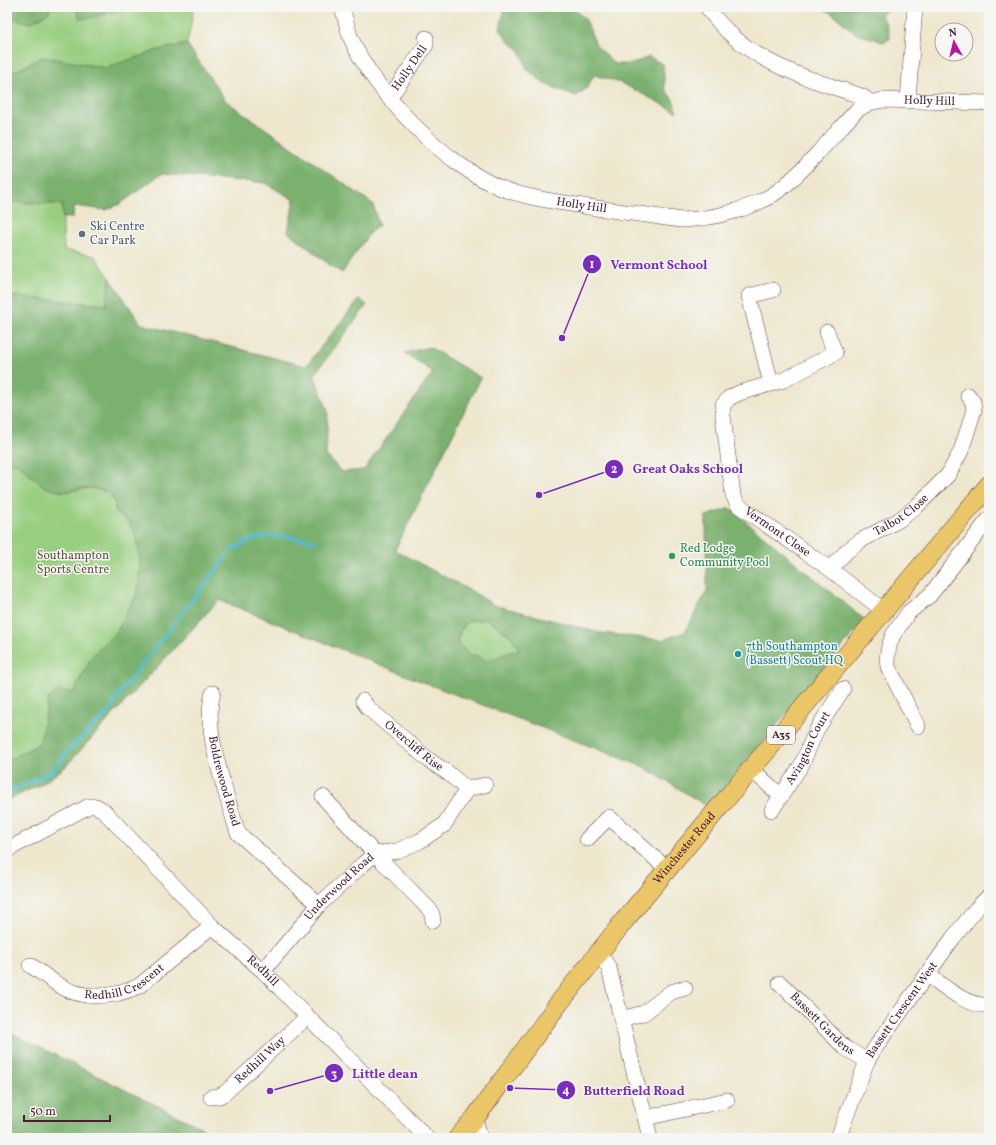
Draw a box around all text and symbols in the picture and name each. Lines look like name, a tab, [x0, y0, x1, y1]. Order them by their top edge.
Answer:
north arrow	[934, 22, 974, 62]
text: N	[948, 26, 958, 42]
street label: Holly Dell	[388, 42, 432, 94]
street label: Holly Hill	[904, 93, 955, 110]
street label: Holly Hill	[555, 194, 608, 217]
place label: Ski Centre Car Park	[90, 219, 145, 249]
marker: Ski Centre Car Park	[77, 229, 87, 239]
callout: Vermont School	[582, 251, 715, 276]
text: 1	[590, 257, 595, 273]
text: Vermont School	[611, 257, 708, 275]
callout: Great Oaks School	[604, 456, 751, 481]
text: Great Oaks School	[633, 461, 744, 479]
text: 2	[611, 462, 617, 478]
street label: Talbot Close	[871, 490, 933, 540]
street label: Vermont Close	[741, 504, 814, 561]
place label: Red Lodge Community Pool	[680, 541, 769, 571]
park label: Southampton Sports Centre	[37, 548, 109, 578]
marker: Red Lodge Community Pool	[667, 551, 677, 561]
place label: 7th Southampton (Bassett) Scout HQ	[746, 639, 844, 669]
marker: 7th Southampton (Bassett) Scout HQ	[733, 649, 743, 659]
street label: Avington Court	[782, 708, 835, 788]
street label: Overcliff Rise	[380, 717, 446, 776]
road number: A35	[767, 726, 795, 744]
street label: Boldrewood Road	[204, 735, 244, 829]
street label: Winchester Road	[650, 809, 720, 888]
street label: Underwood Road	[301, 849, 378, 924]
street label: Redhill	[243, 952, 282, 990]
street label: Bassett Crescent West	[863, 959, 942, 1061]
street label: Redhill Crescent	[83, 960, 168, 1004]
street label: Bassett Gardens	[786, 989, 857, 1059]
street label: Redhill Way	[232, 1032, 290, 1088]
callout: Little dean	[324, 1061, 426, 1086]
text: Little dean	[352, 1066, 418, 1084]
text: 3	[331, 1067, 337, 1083]
callout: Butterfield Road	[556, 1078, 693, 1103]
text: 4	[562, 1083, 570, 1099]
text: Butterfield Road	[583, 1083, 685, 1101]
scale bar	[24, 1097, 110, 1123]
text: 50 m	[30, 1104, 56, 1120]

